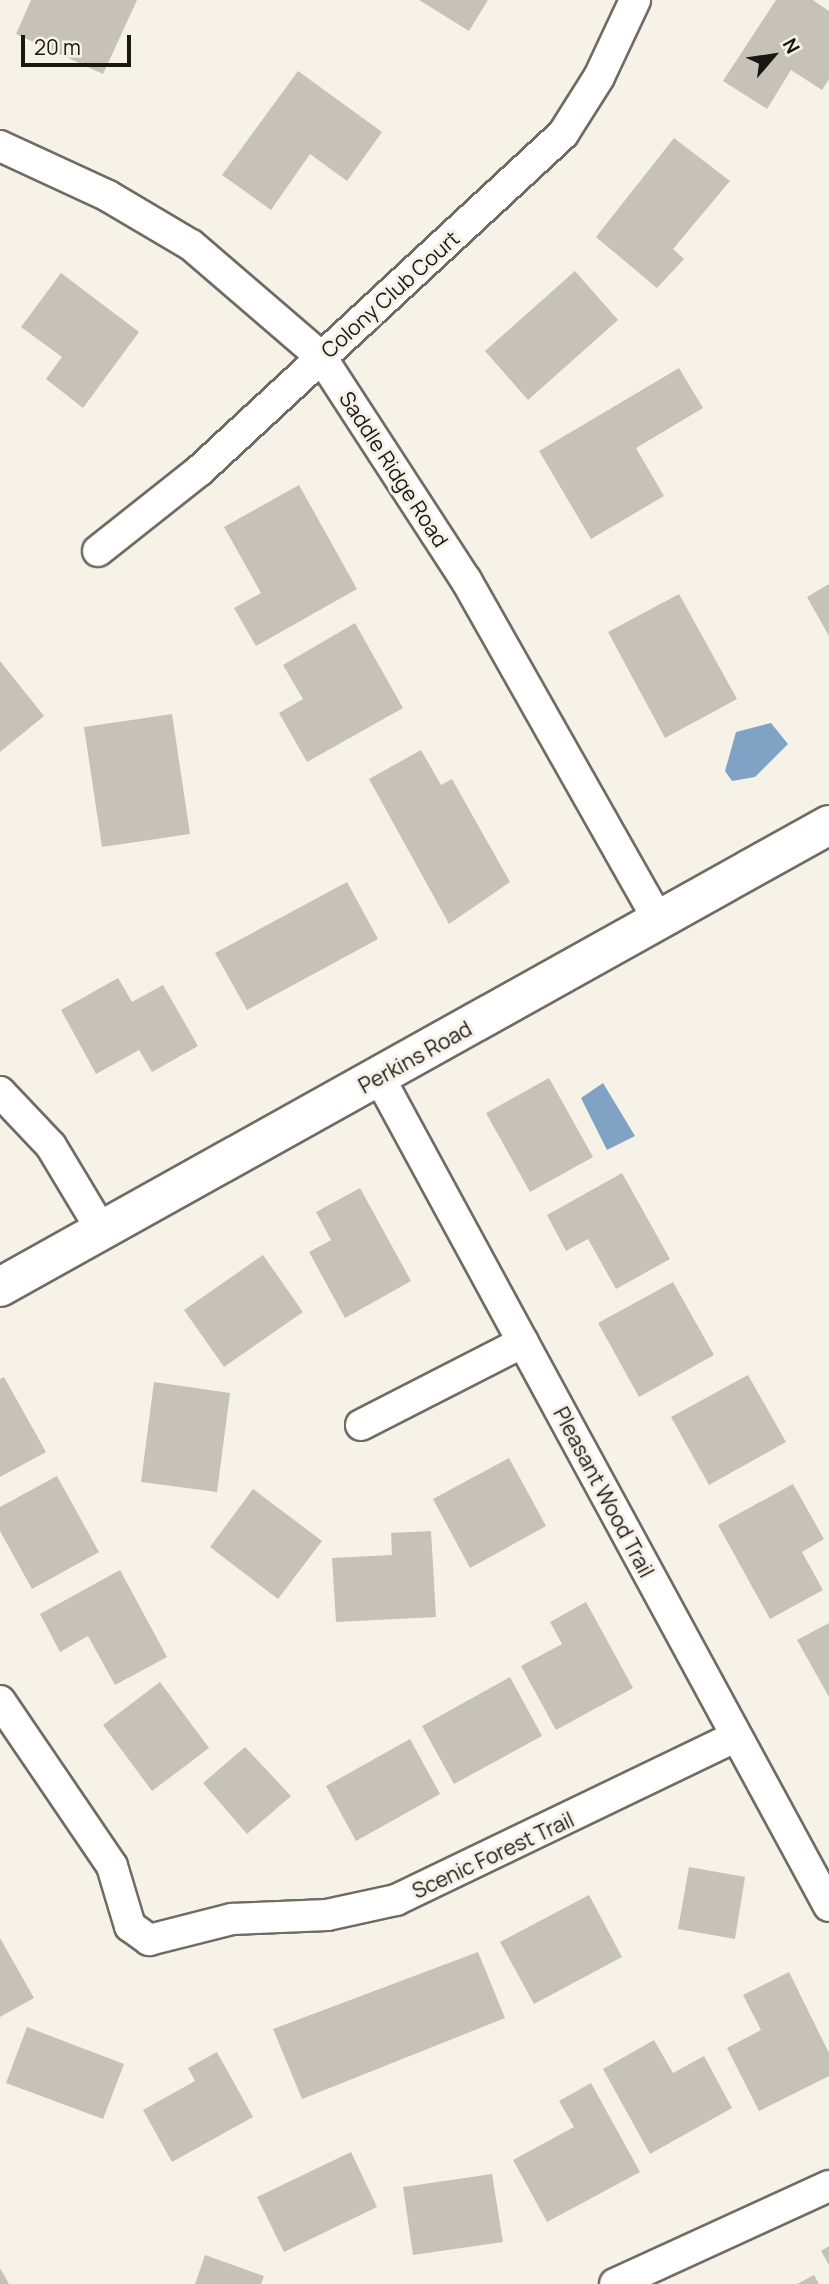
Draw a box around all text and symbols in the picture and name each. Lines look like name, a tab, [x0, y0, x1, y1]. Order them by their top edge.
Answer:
scale bar	[24, 21, 135, 65]
north arrow	[738, 21, 808, 91]
text: 20 m	[34, 33, 81, 61]
text: N	[777, 34, 806, 58]
street label: Colony Club Court	[316, 225, 464, 363]
street label: Saddle Ridge Road	[334, 387, 454, 551]
street label: Perkins Road	[354, 1016, 476, 1098]
street label: Pleasant Wood Trail	[548, 1403, 660, 1581]
street label: Scenic Forest Trail	[408, 1807, 578, 1903]

